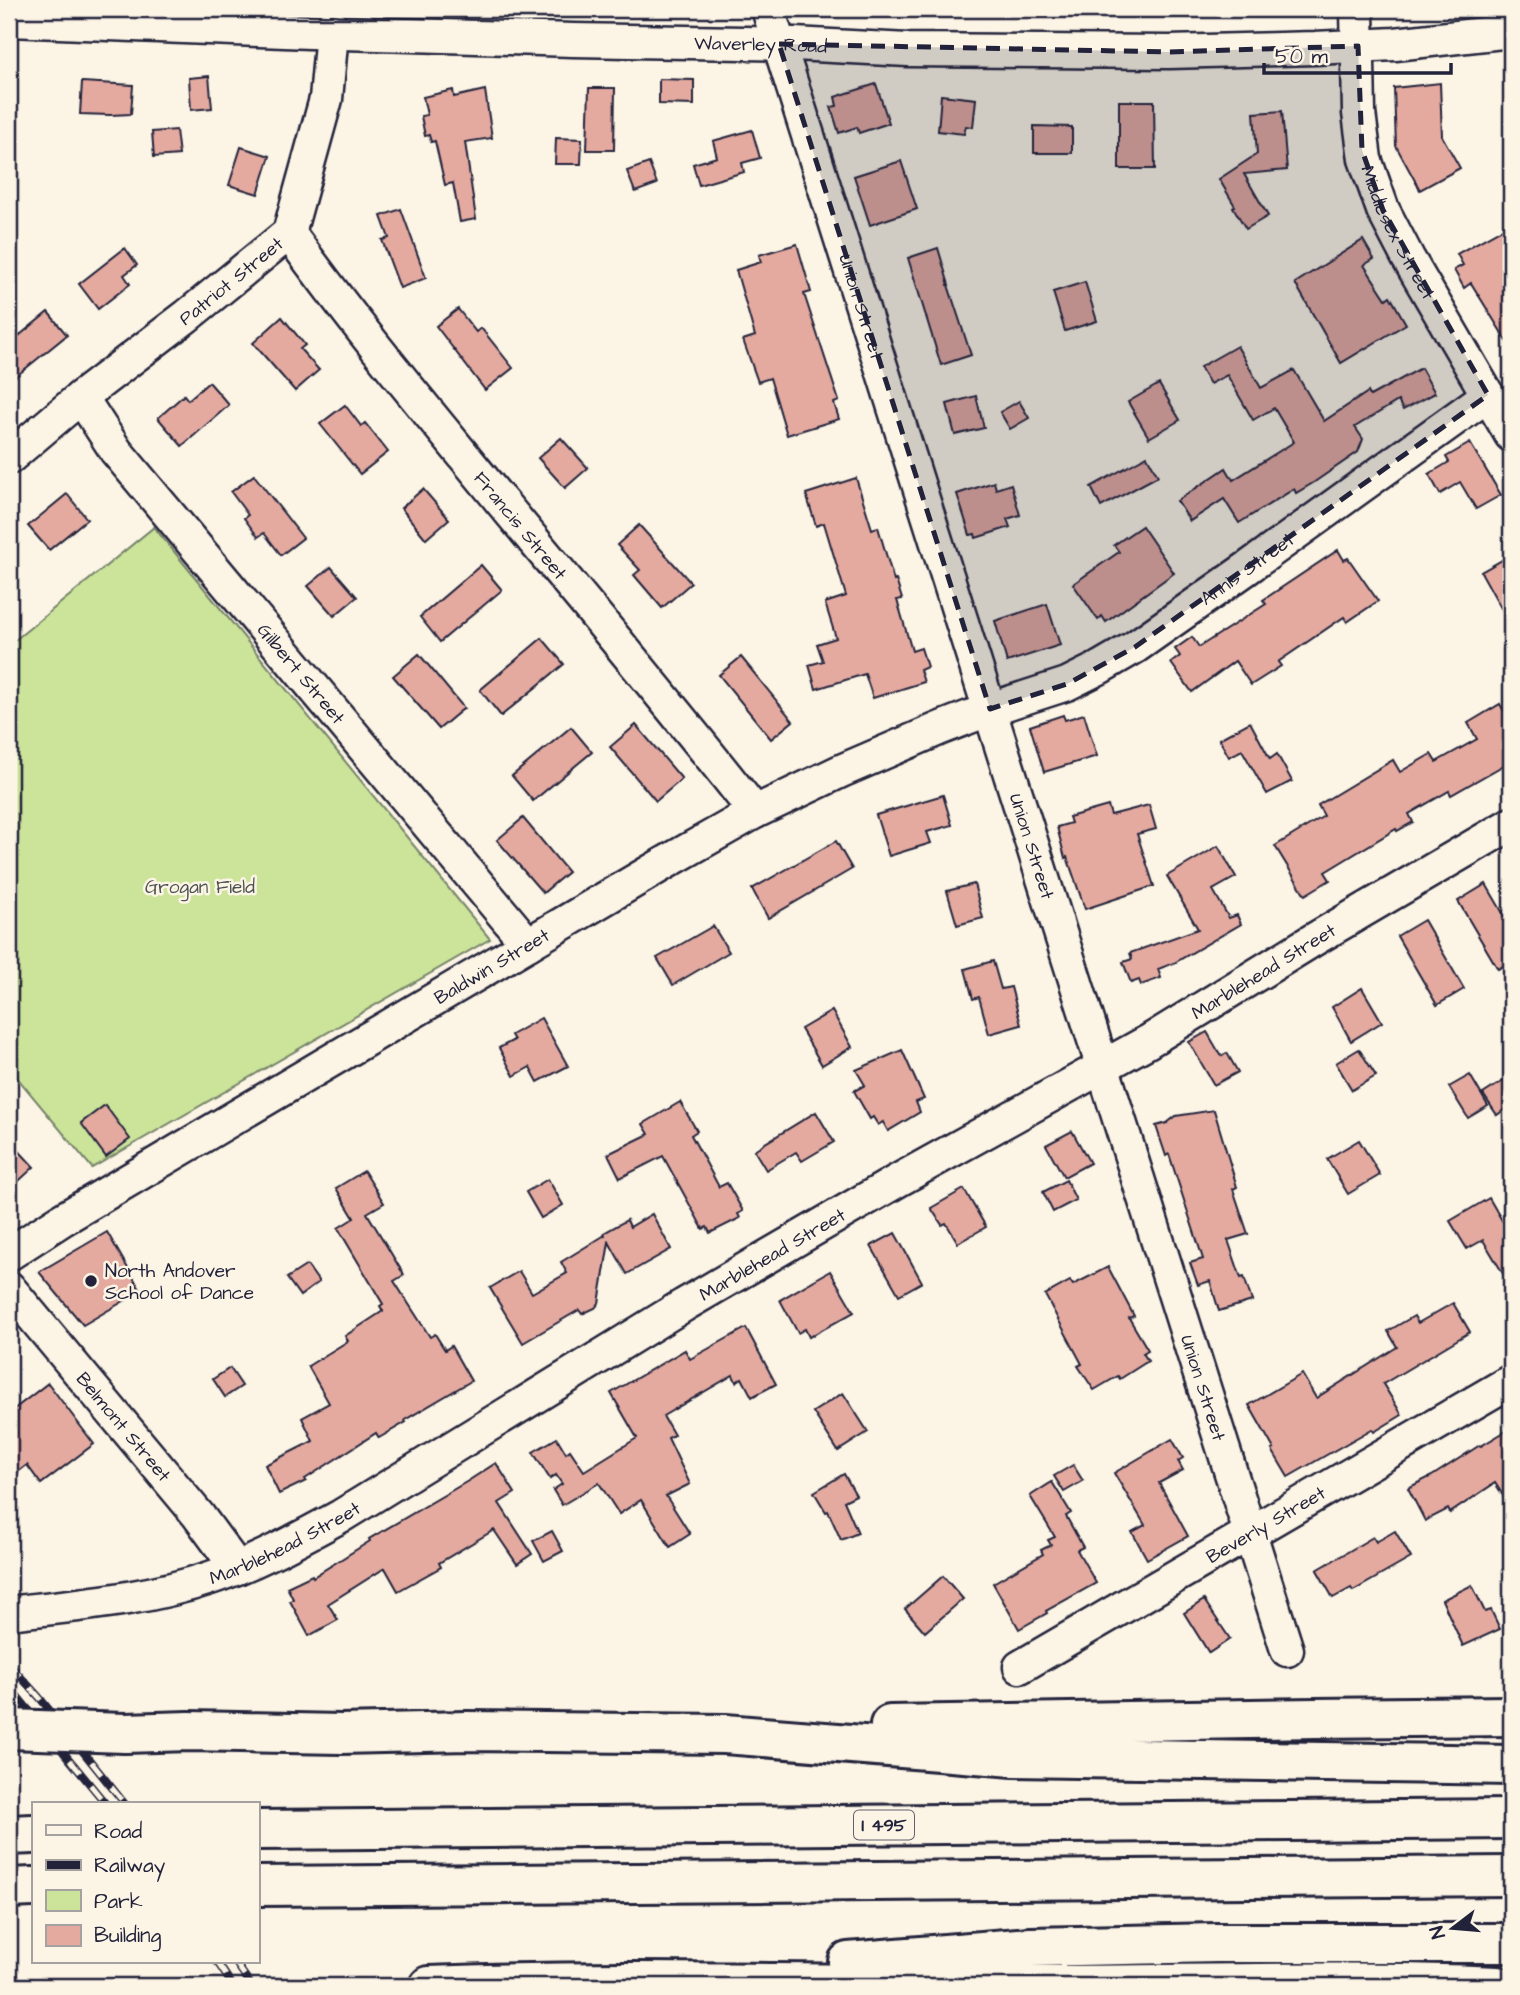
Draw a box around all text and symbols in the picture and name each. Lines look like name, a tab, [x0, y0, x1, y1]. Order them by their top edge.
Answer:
street label: Waverley Road	[694, 30, 828, 61]
scale bar	[1264, 32, 1452, 76]
text: 50 m	[1275, 42, 1329, 71]
street label: Middlesex Street	[1353, 162, 1441, 305]
street label: Patriot Street	[174, 231, 290, 332]
street label: Union Street	[831, 251, 890, 363]
street label: Francis Street	[467, 466, 573, 586]
street label: Annis Street	[1195, 526, 1300, 612]
street label: Gilbert Street	[250, 618, 351, 731]
street label: Union Street	[1002, 790, 1061, 903]
park label: Grogan Field	[145, 874, 255, 902]
street label: Marblehead Street	[1186, 917, 1342, 1027]
street label: Baldwin Street	[429, 922, 555, 1012]
street label: Marblehead Street	[694, 1202, 851, 1308]
place label: North Andover School of Dance	[105, 1258, 254, 1307]
marker: North Andover School of Dance	[83, 1273, 99, 1289]
street label: Union Street	[1173, 1332, 1232, 1445]
street label: Belmont Street	[69, 1367, 177, 1488]
street label: Beverly Street	[1201, 1480, 1331, 1571]
street label: Marblehead Street	[206, 1495, 366, 1592]
legend	[32, 1802, 259, 1964]
road number: I 495	[854, 1811, 914, 1840]
text: Road	[94, 1817, 142, 1846]
text: Railway	[94, 1851, 166, 1882]
text: Park	[94, 1887, 143, 1916]
north arrow	[1418, 1894, 1488, 1964]
text: Building	[94, 1921, 162, 1952]
text: N	[1423, 1923, 1453, 1942]

